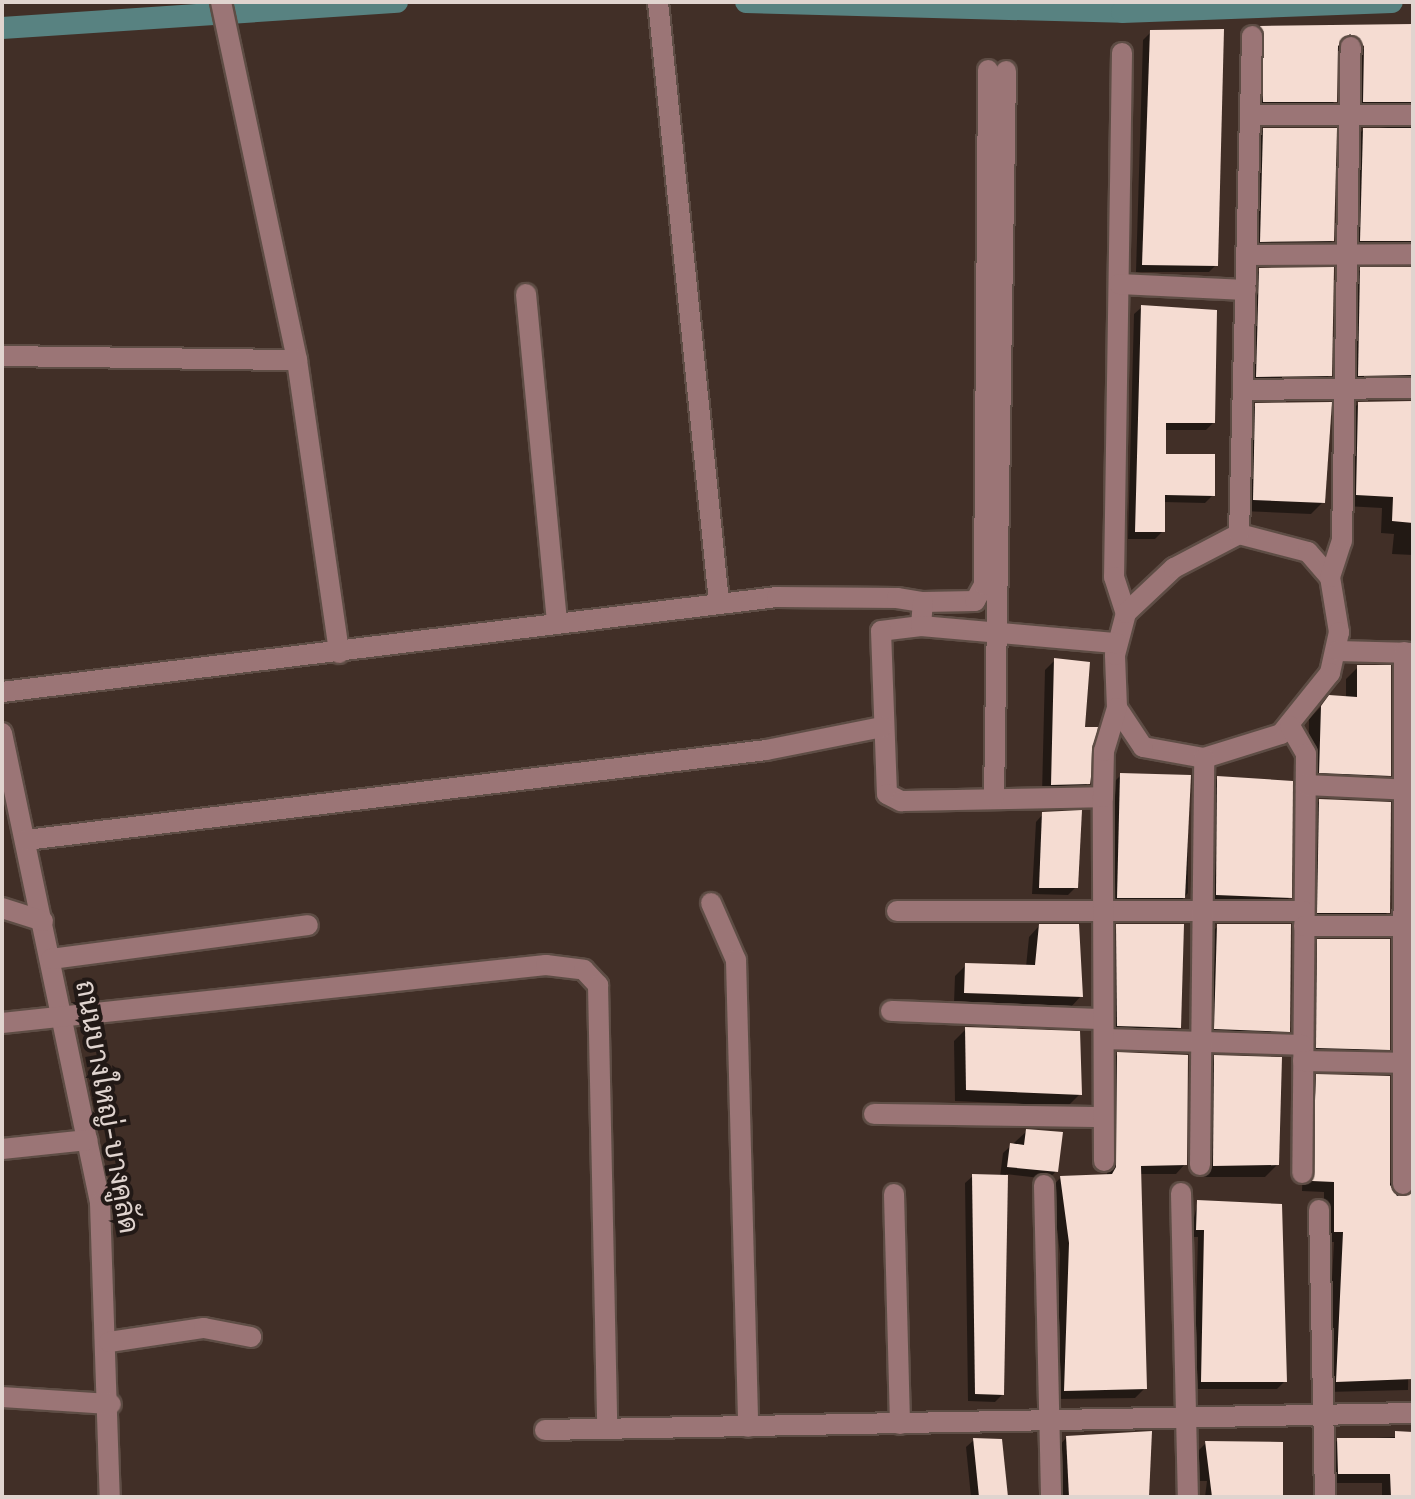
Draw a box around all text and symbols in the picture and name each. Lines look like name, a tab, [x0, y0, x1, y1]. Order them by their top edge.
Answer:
street label: ถนนบางใหญ่-บางคูลัด	[68, 978, 146, 1236]

